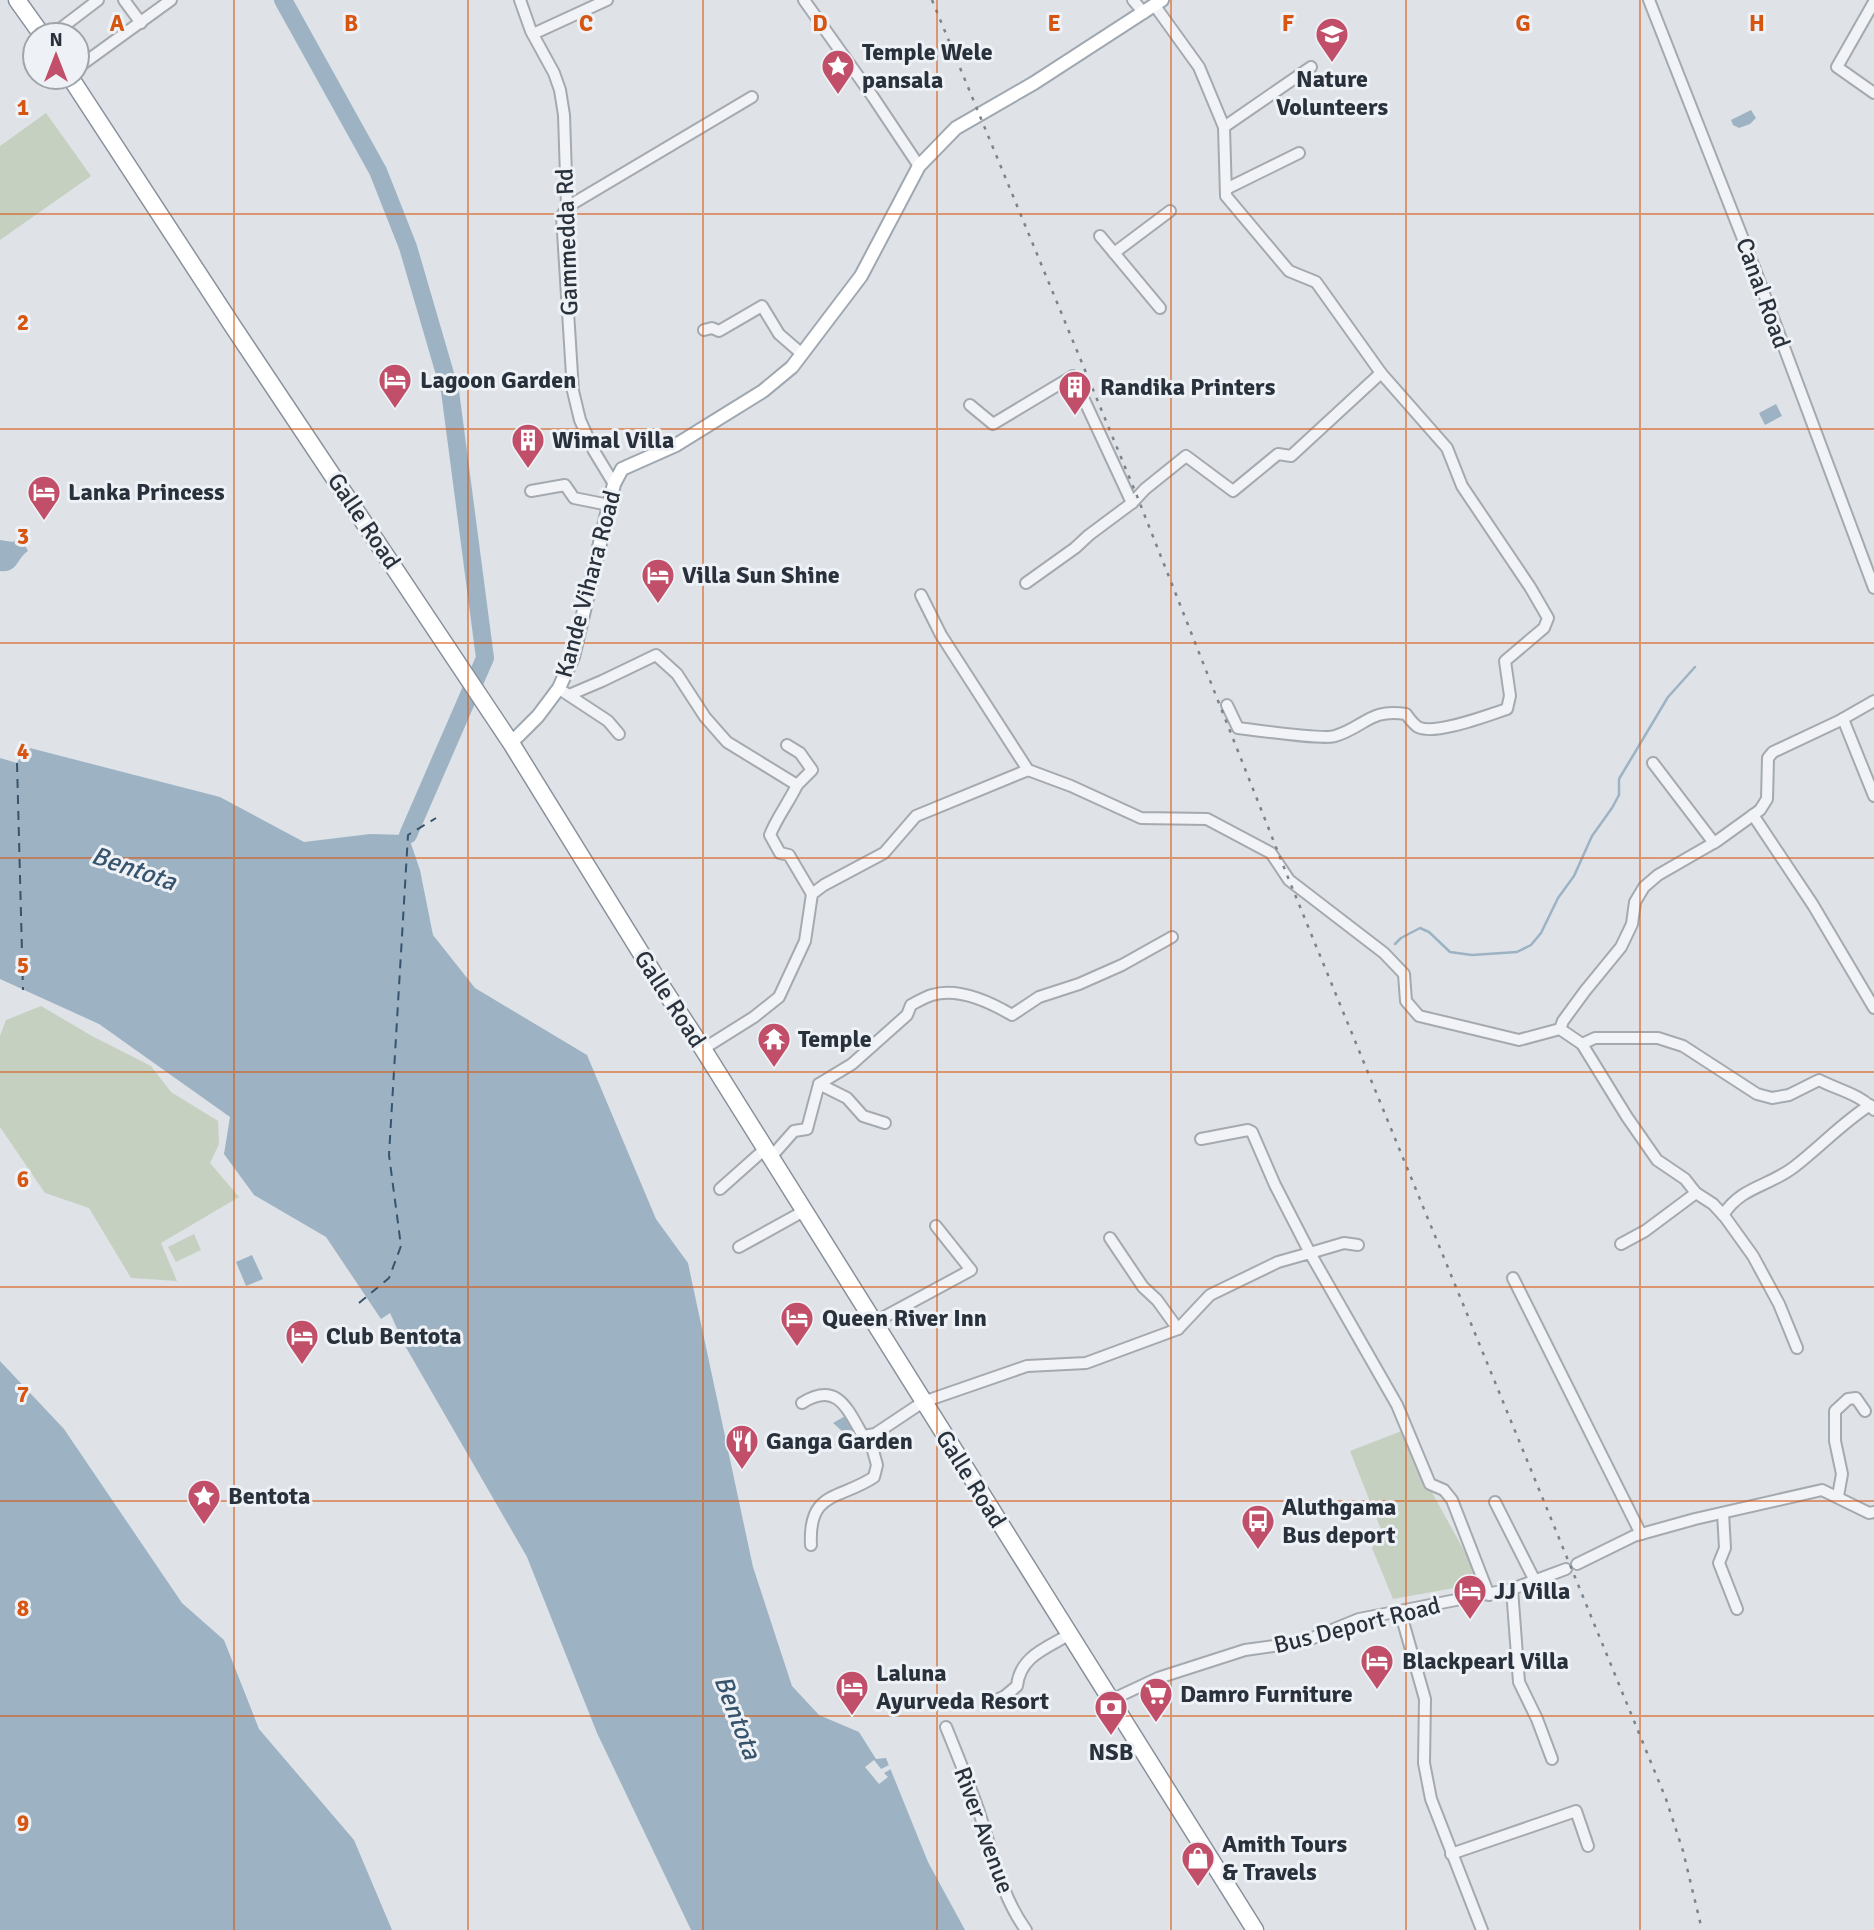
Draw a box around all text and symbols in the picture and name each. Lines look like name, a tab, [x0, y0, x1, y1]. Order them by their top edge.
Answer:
text: A	[110, 9, 125, 38]
text: B	[344, 9, 358, 38]
text: C	[579, 9, 593, 38]
text: D	[812, 9, 828, 38]
text: E	[1047, 9, 1061, 38]
text: F	[1282, 9, 1294, 38]
text: G	[1515, 9, 1531, 38]
text: H	[1749, 9, 1765, 38]
school or university icon: Nature Volunteers	[1313, 15, 1351, 64]
north arrow	[21, 21, 91, 91]
text: N	[49, 28, 63, 52]
place label: Temple Wele pansala	[862, 37, 993, 95]
place icon: Temple Wele pansala	[819, 47, 857, 96]
place label: Nature Volunteers	[1276, 64, 1388, 122]
text: 1	[17, 93, 29, 122]
street label: Gammedda Rd	[549, 168, 585, 316]
street label: Canal Road	[1729, 234, 1797, 352]
text: 2	[17, 308, 29, 337]
hotel icon: Lagoon Garden	[376, 361, 414, 410]
place label: Lagoon Garden	[420, 365, 576, 395]
building icon: Randika Printers	[1056, 368, 1094, 417]
place label: Randika Printers	[1100, 372, 1276, 402]
building icon: Wimal Villa	[509, 421, 547, 470]
place label: Wimal Villa	[552, 425, 674, 455]
street label: Galle Road	[321, 467, 407, 575]
hotel icon: Lanka Princess	[25, 473, 63, 522]
place label: Lanka Princess	[68, 477, 225, 507]
street label: Kande Vihara Road	[549, 487, 627, 681]
text: 3	[17, 522, 29, 551]
hotel icon: Villa Sun Shine	[639, 556, 677, 605]
place label: Villa Sun Shine	[682, 560, 840, 590]
text: 4	[17, 737, 29, 766]
water label: Bentota	[87, 840, 181, 899]
street label: Galle Road	[628, 945, 712, 1053]
text: 5	[17, 951, 29, 980]
temple icon: Temple	[755, 1020, 793, 1069]
place label: Temple	[798, 1024, 872, 1054]
text: 6	[17, 1165, 29, 1194]
hotel icon: Queen River Inn	[778, 1299, 816, 1348]
place label: Queen River Inn	[822, 1303, 987, 1333]
hotel icon: Club Bentota	[283, 1317, 321, 1366]
place label: Club Bentota	[326, 1321, 462, 1351]
text: 7	[17, 1380, 29, 1409]
restaurant icon: Ganga Garden	[723, 1422, 761, 1471]
street label: Galle Road	[929, 1424, 1013, 1534]
place label: Ganga Garden	[766, 1426, 913, 1456]
place icon: Bentota	[185, 1477, 223, 1526]
place label: Bentota	[228, 1481, 310, 1511]
place label: Aluthgama Bus deport	[1282, 1492, 1396, 1550]
bus stop icon: Aluthgama Bus deport	[1239, 1502, 1277, 1551]
hotel icon: JJ Villa	[1451, 1572, 1489, 1621]
place label: JJ Villa	[1494, 1576, 1570, 1606]
street label: Bus Deport Road	[1271, 1590, 1443, 1660]
text: 8	[17, 1594, 29, 1623]
hotel icon: Blackpearl Villa	[1358, 1642, 1396, 1691]
place label: Blackpearl Villa	[1402, 1646, 1569, 1676]
place label: Laluna Ayurveda Resort	[876, 1658, 1049, 1716]
hotel icon: Laluna Ayurveda Resort	[833, 1668, 871, 1717]
water label: Bentota	[706, 1671, 768, 1765]
supermarket icon: Damro Furniture	[1137, 1675, 1175, 1724]
place label: Damro Furniture	[1180, 1679, 1353, 1709]
bank icon: NSB	[1092, 1688, 1130, 1737]
place label: NSB	[1089, 1737, 1133, 1767]
street label: River Avenue	[947, 1763, 1021, 1897]
text: 9	[17, 1809, 29, 1838]
place label: Amith Tours & Travels	[1222, 1829, 1347, 1887]
shop icon: Amith Tours & Travels	[1179, 1839, 1217, 1888]

